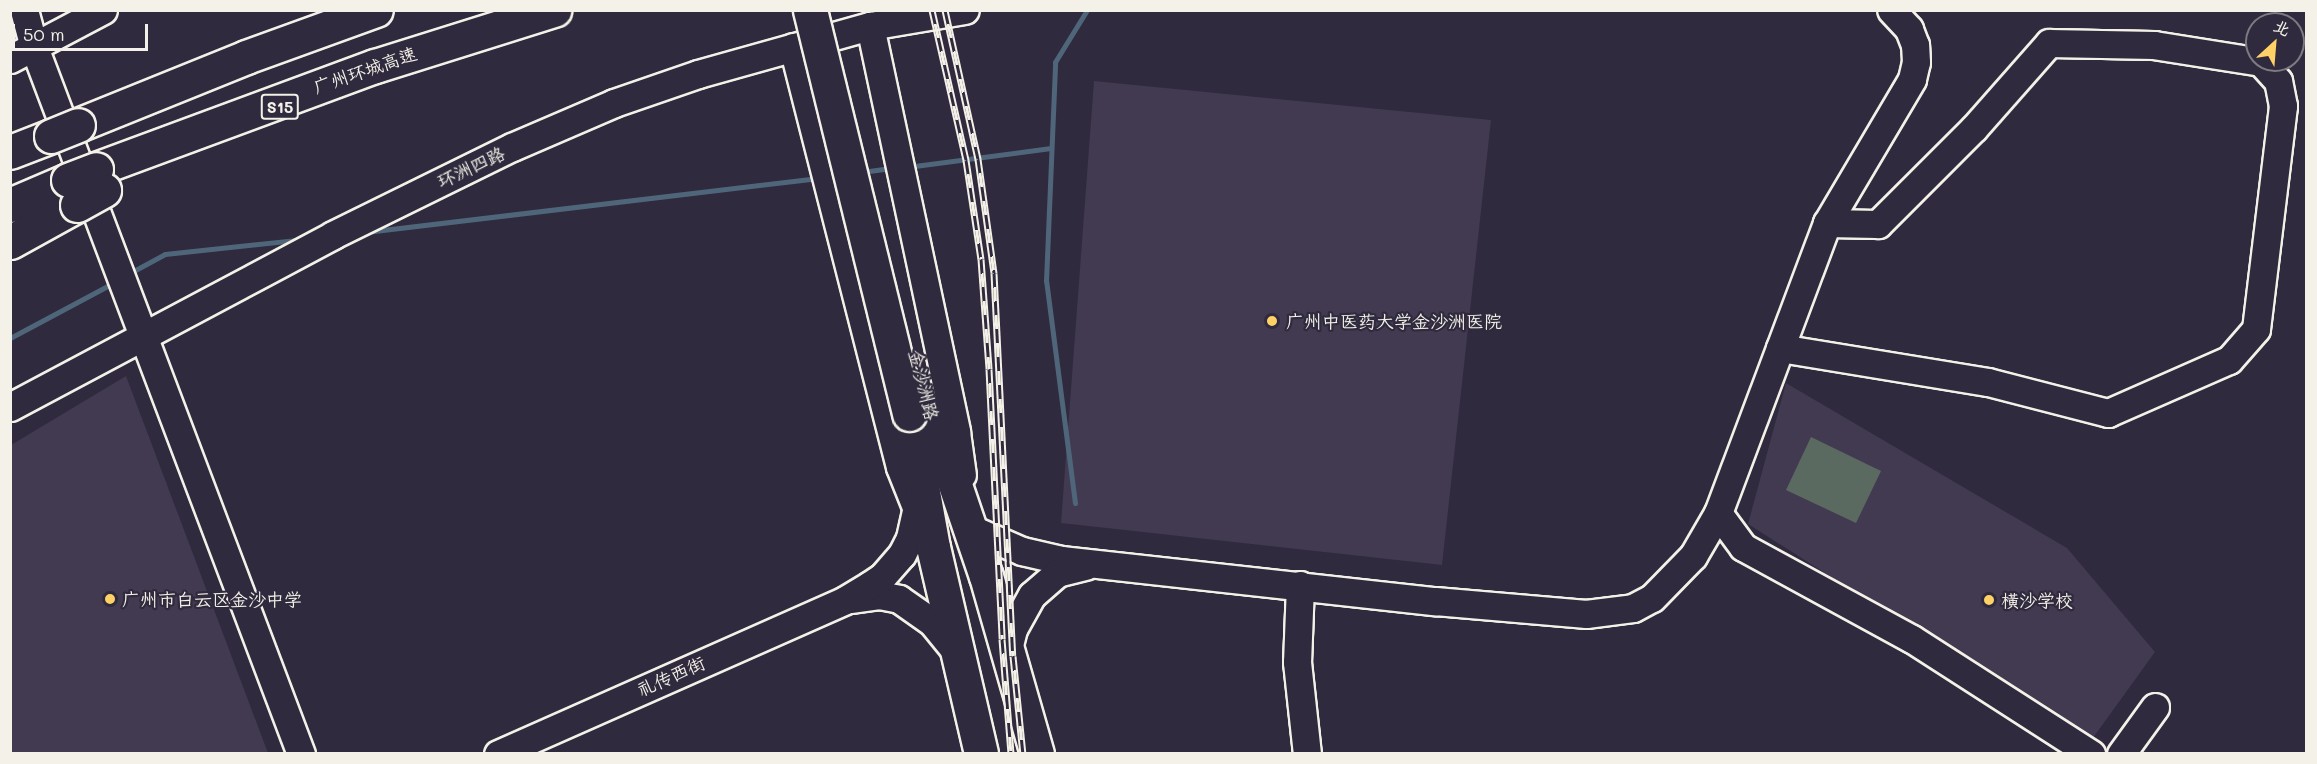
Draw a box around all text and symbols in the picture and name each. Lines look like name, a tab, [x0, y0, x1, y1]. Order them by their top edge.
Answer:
scale bar	[15, 12, 152, 50]
north arrow	[2245, 12, 2305, 72]
text: 北	[2270, 14, 2294, 40]
text: 50 m	[23, 22, 65, 46]
street label: 广州环城高速	[310, 42, 420, 98]
road number: S15	[260, 94, 300, 120]
street label: 环洲四路	[434, 142, 508, 192]
place label: 广州中医药大学金沙洲医院	[1286, 310, 1502, 332]
marker: 广州中医药大学金沙洲医院	[1263, 312, 1281, 330]
street label: 金沙洲路	[905, 347, 943, 423]
place label: 广州市白云区金沙中学	[122, 588, 302, 610]
place label: 横沙学校	[2001, 589, 2073, 611]
marker: 广州市白云区金沙中学	[103, 592, 117, 606]
marker: 横沙学校	[1982, 593, 1996, 607]
street label: 礼传西街	[634, 651, 708, 701]

